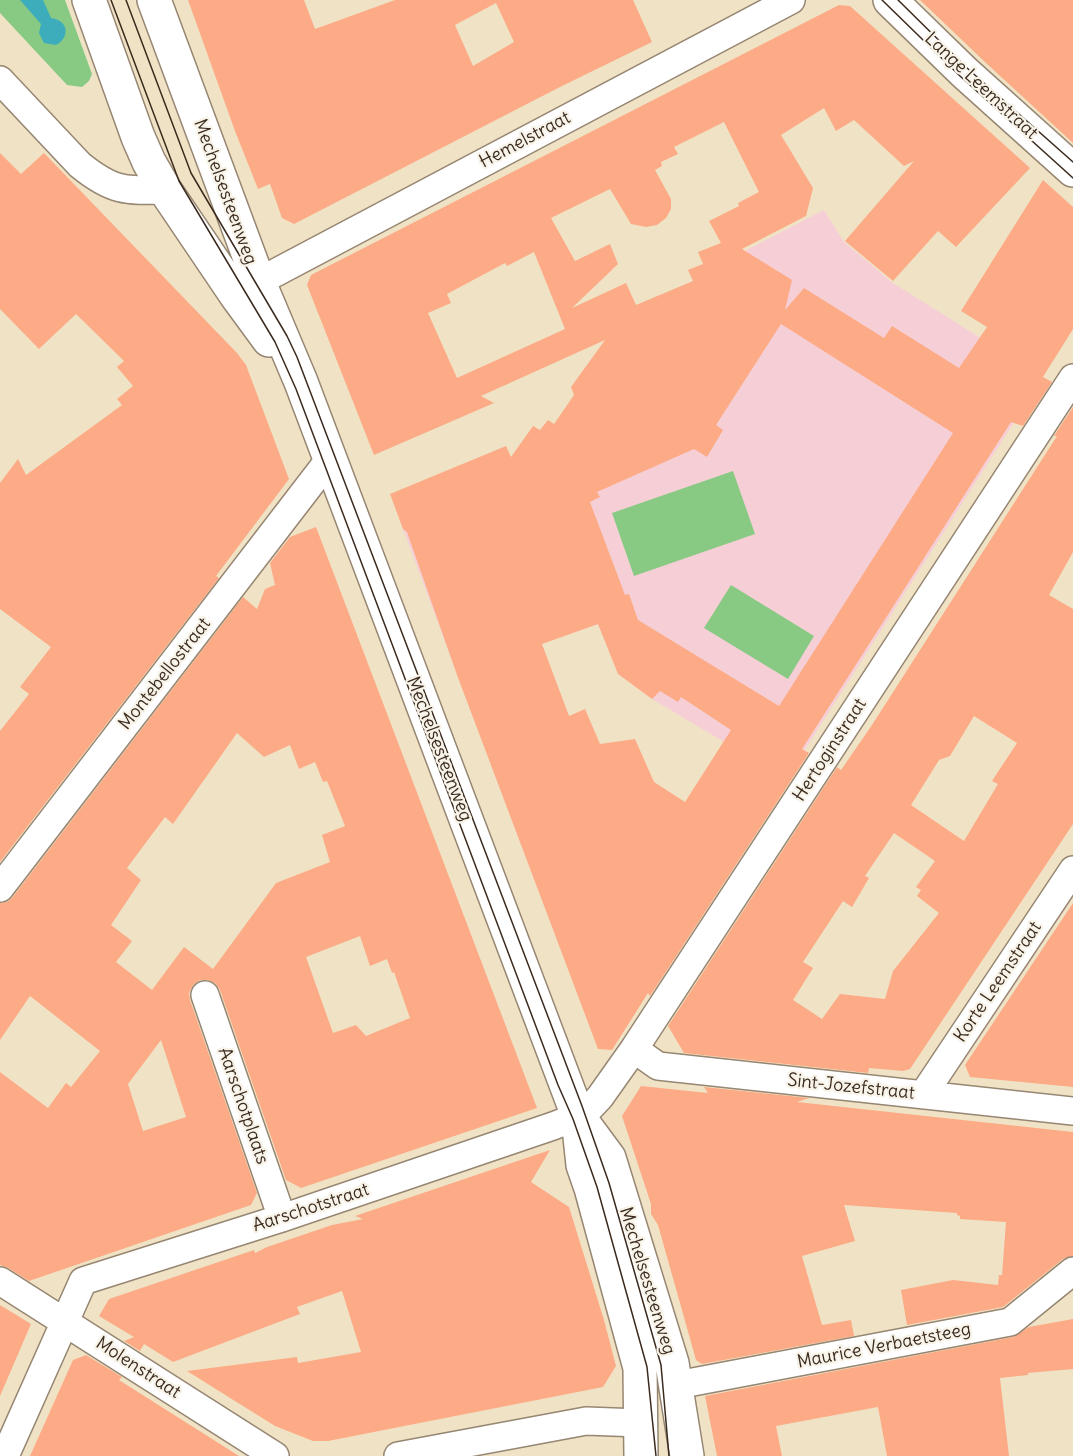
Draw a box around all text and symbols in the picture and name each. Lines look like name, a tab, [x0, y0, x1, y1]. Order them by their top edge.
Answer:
street label: Lange Leemstraat	[920, 28, 1042, 144]
street label: Hemelstraat	[476, 107, 574, 173]
street label: Mechelsesteenweg	[189, 116, 261, 268]
street label: Montebellostraat	[115, 614, 215, 734]
street label: Mechelsesteenweg	[402, 674, 476, 824]
street label: Hertoginstraat	[789, 694, 871, 806]
street label: Korte Leemstraat	[950, 918, 1046, 1046]
street label: Aarschotplaats	[213, 1045, 273, 1167]
street label: Sint-Jozefstraat	[786, 1070, 916, 1104]
street label: Aarschotstraat	[250, 1179, 372, 1237]
street label: Mechelsesteenweg	[614, 1205, 680, 1357]
street label: Maurice Verbaetsteeg	[795, 1319, 973, 1373]
street label: Molenstraat	[92, 1333, 184, 1403]

